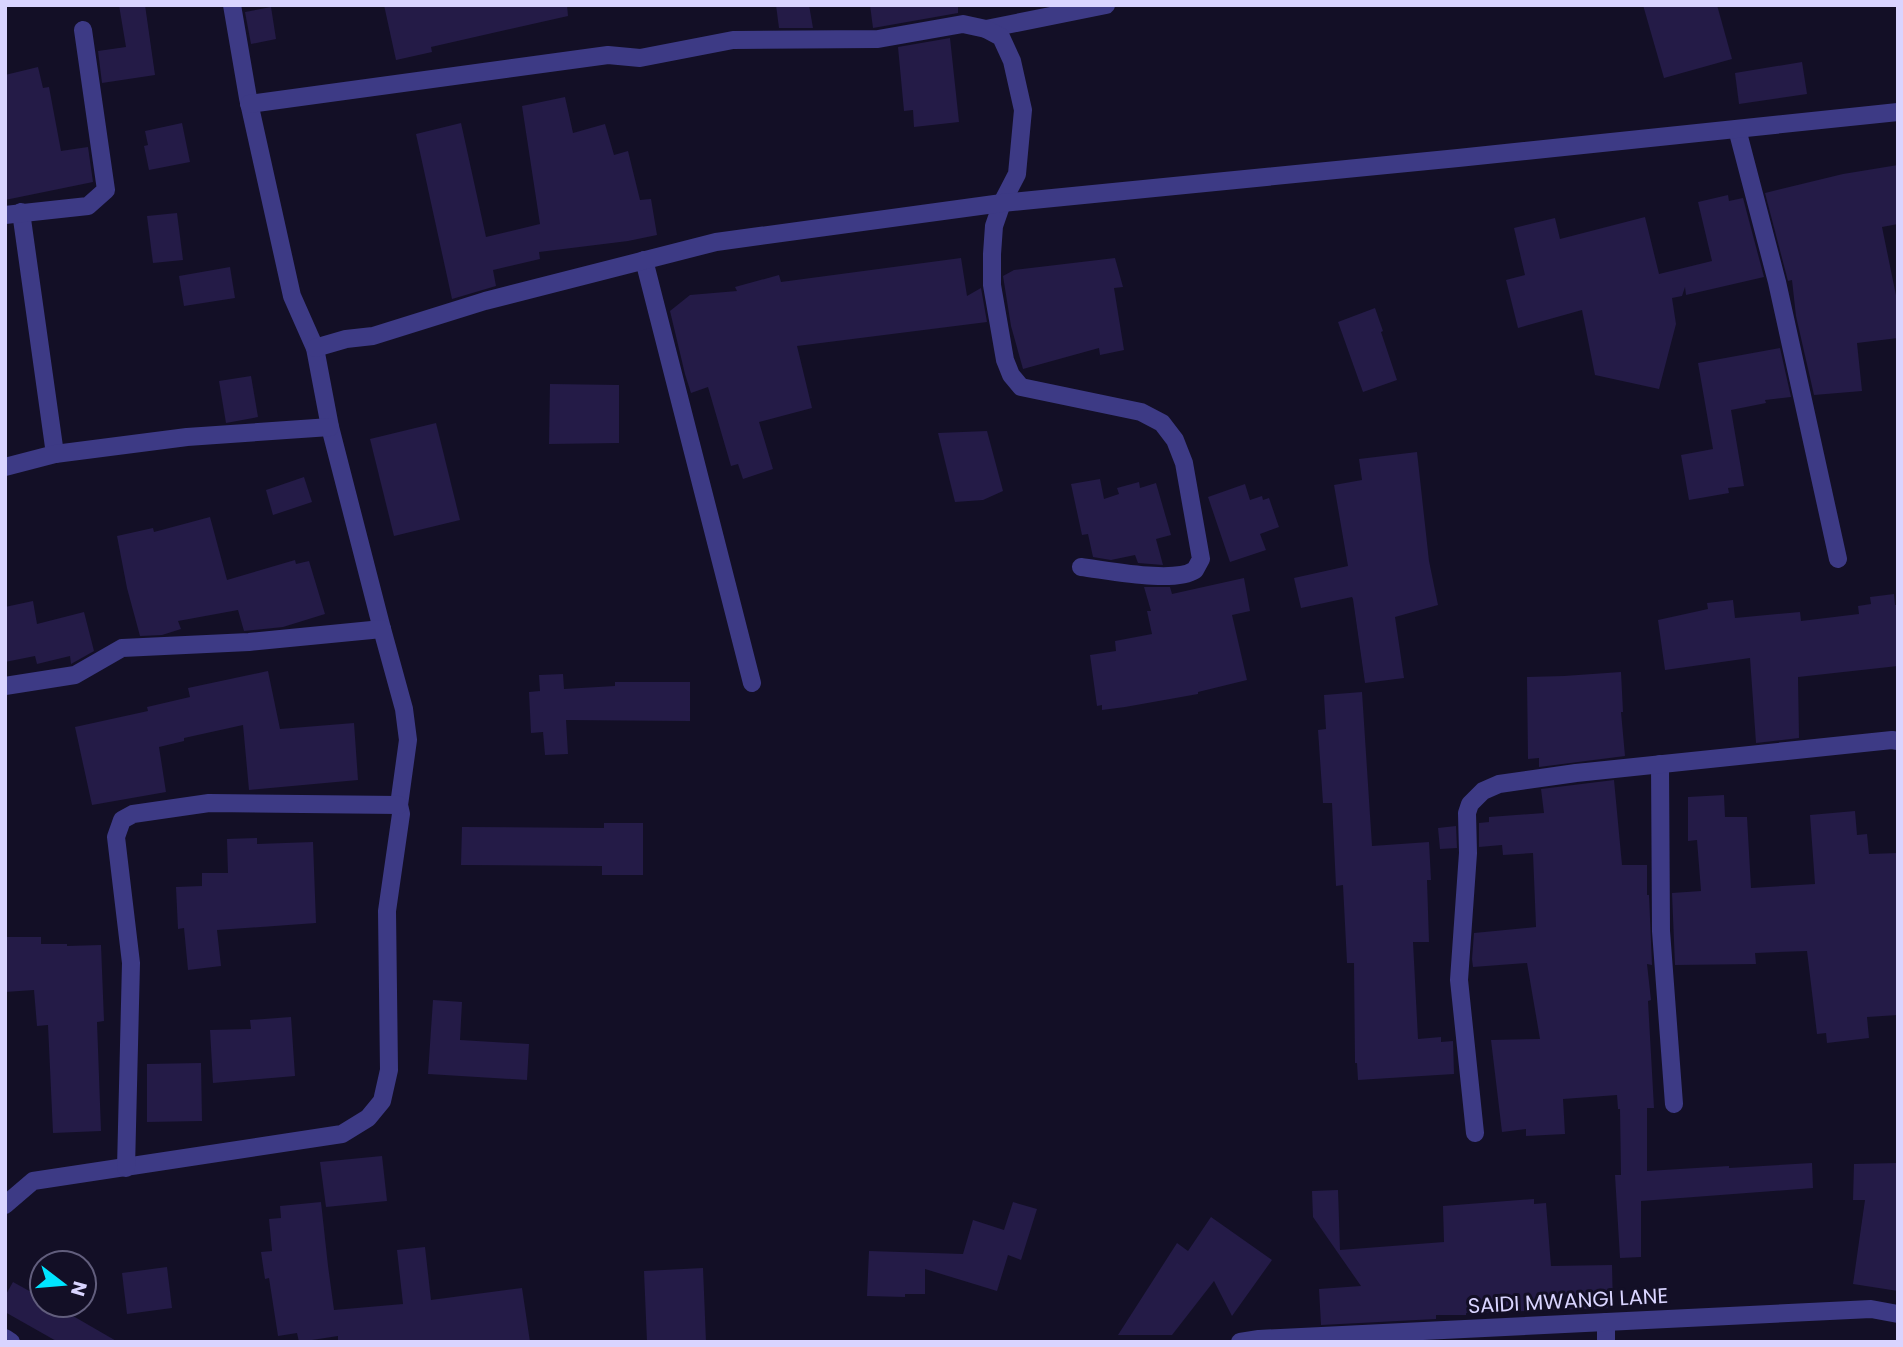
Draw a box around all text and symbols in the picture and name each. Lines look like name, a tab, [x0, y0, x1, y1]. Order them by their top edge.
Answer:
north arrow	[28, 1249, 98, 1319]
text: N	[64, 1278, 94, 1299]
street label: SAIDI MWANGI LANE	[1467, 1281, 1669, 1320]

